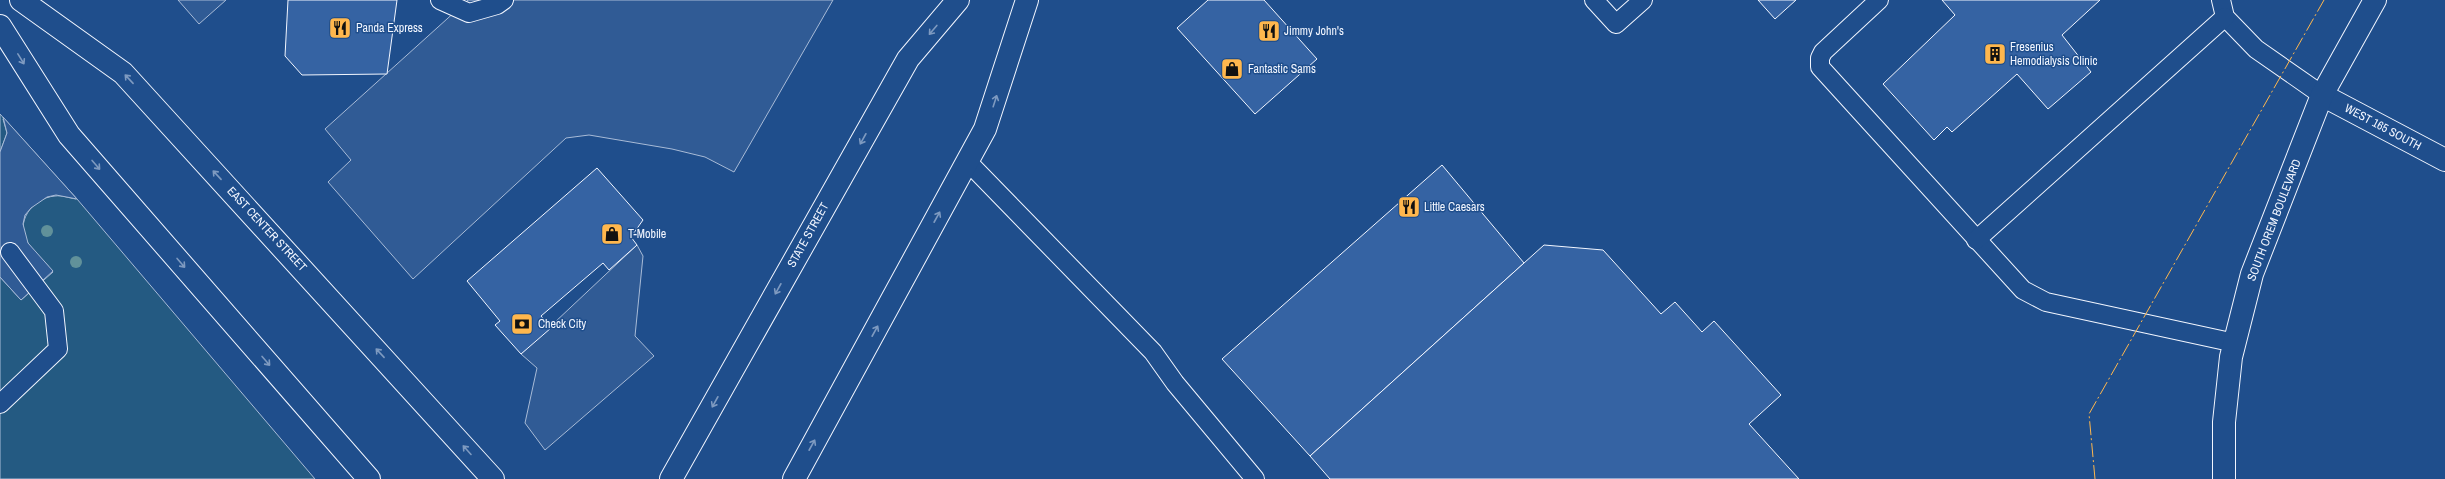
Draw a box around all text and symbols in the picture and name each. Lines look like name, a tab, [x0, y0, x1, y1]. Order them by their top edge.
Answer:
restaurant icon: Panda Express	[327, 15, 353, 41]
restaurant icon: Jimmy John's	[1256, 18, 1282, 44]
place label: Panda Express	[356, 20, 423, 36]
place label: Jimmy John's	[1284, 23, 1344, 39]
one-way arrow	[928, 24, 937, 35]
place label: Fresenius Hemodialysis Clinic	[2010, 39, 2098, 69]
building icon: Fresenius Hemodialysis Clinic	[1982, 41, 2008, 67]
one-way arrow	[17, 53, 25, 64]
shop icon: Fantastic Sams	[1219, 56, 1245, 82]
place label: Fantastic Sams	[1248, 61, 1316, 77]
one-way arrow	[124, 74, 134, 84]
one-way arrow	[991, 95, 999, 107]
street label: WEST 165 SOUTH	[2342, 100, 2424, 154]
one-way arrow	[858, 133, 866, 145]
street label: SOUTH OREM BOULEVARD	[2243, 157, 2305, 283]
one-way arrow	[91, 160, 100, 171]
one-way arrow	[212, 170, 222, 180]
street label: EAST CENTER STREET	[224, 183, 310, 275]
restaurant icon: Little Caesars	[1396, 194, 1422, 220]
place label: Little Caesars	[1424, 199, 1485, 215]
street label: STATE STREET	[784, 200, 832, 270]
one-way arrow	[934, 211, 942, 223]
shop icon: T-Mobile	[599, 221, 625, 247]
place label: T-Mobile	[628, 226, 666, 242]
one-way arrow	[176, 258, 185, 269]
one-way arrow	[774, 283, 782, 295]
bank icon: Check City	[509, 311, 535, 337]
place label: Check City	[538, 316, 586, 332]
one-way arrow	[872, 325, 879, 337]
one-way arrow	[376, 348, 385, 359]
one-way arrow	[262, 356, 271, 367]
one-way arrow	[710, 396, 718, 408]
one-way arrow	[809, 439, 817, 451]
one-way arrow	[463, 445, 472, 455]

